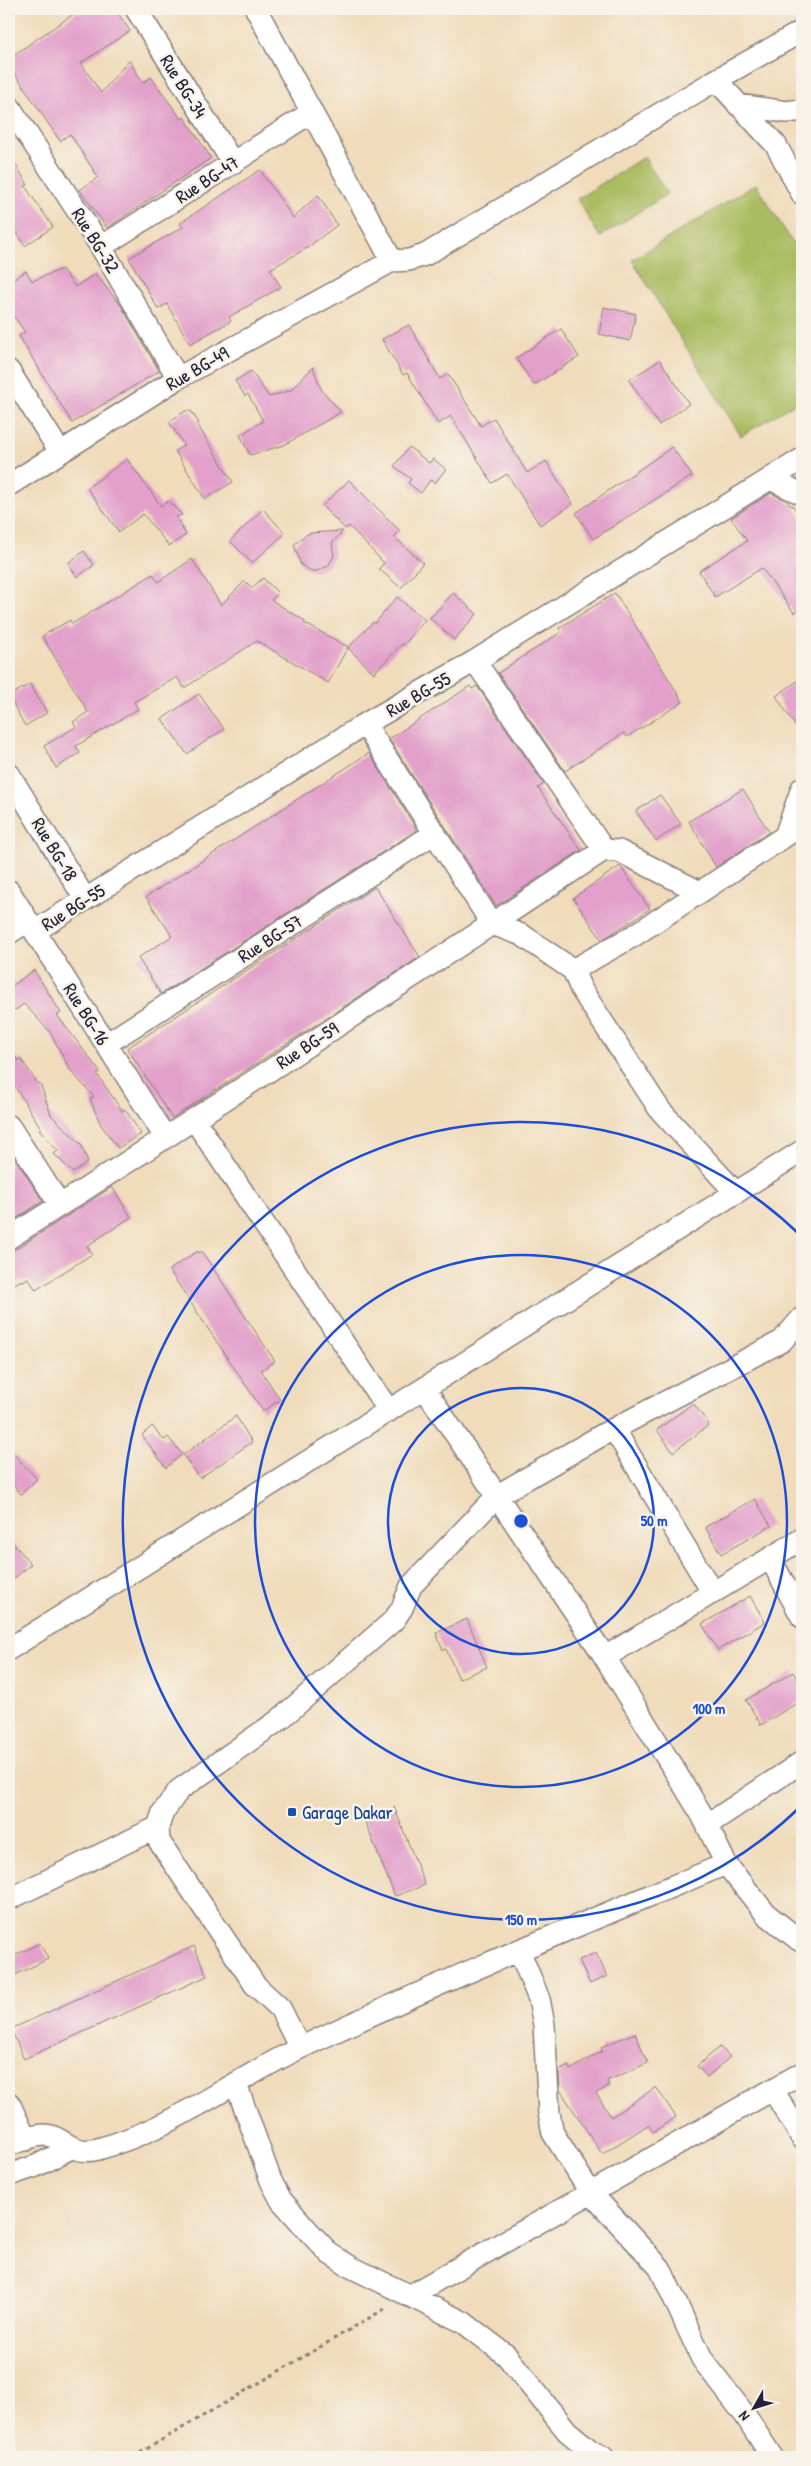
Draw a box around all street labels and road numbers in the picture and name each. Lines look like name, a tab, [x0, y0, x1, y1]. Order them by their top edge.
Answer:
street label: Rue BG-34	[154, 49, 214, 123]
street label: Rue BG-47	[170, 149, 244, 209]
street label: Rue BG-32	[66, 203, 126, 278]
street label: Rue BG-49	[161, 340, 233, 396]
street label: Rue BG-55	[381, 665, 455, 723]
street label: Rue BG-18	[26, 812, 84, 886]
street label: Rue BG-55	[36, 877, 110, 937]
street label: Rue BG-57	[233, 907, 307, 969]
street label: Rue BG-16	[58, 978, 116, 1050]
street label: Rue BG-59	[271, 1015, 343, 1075]

